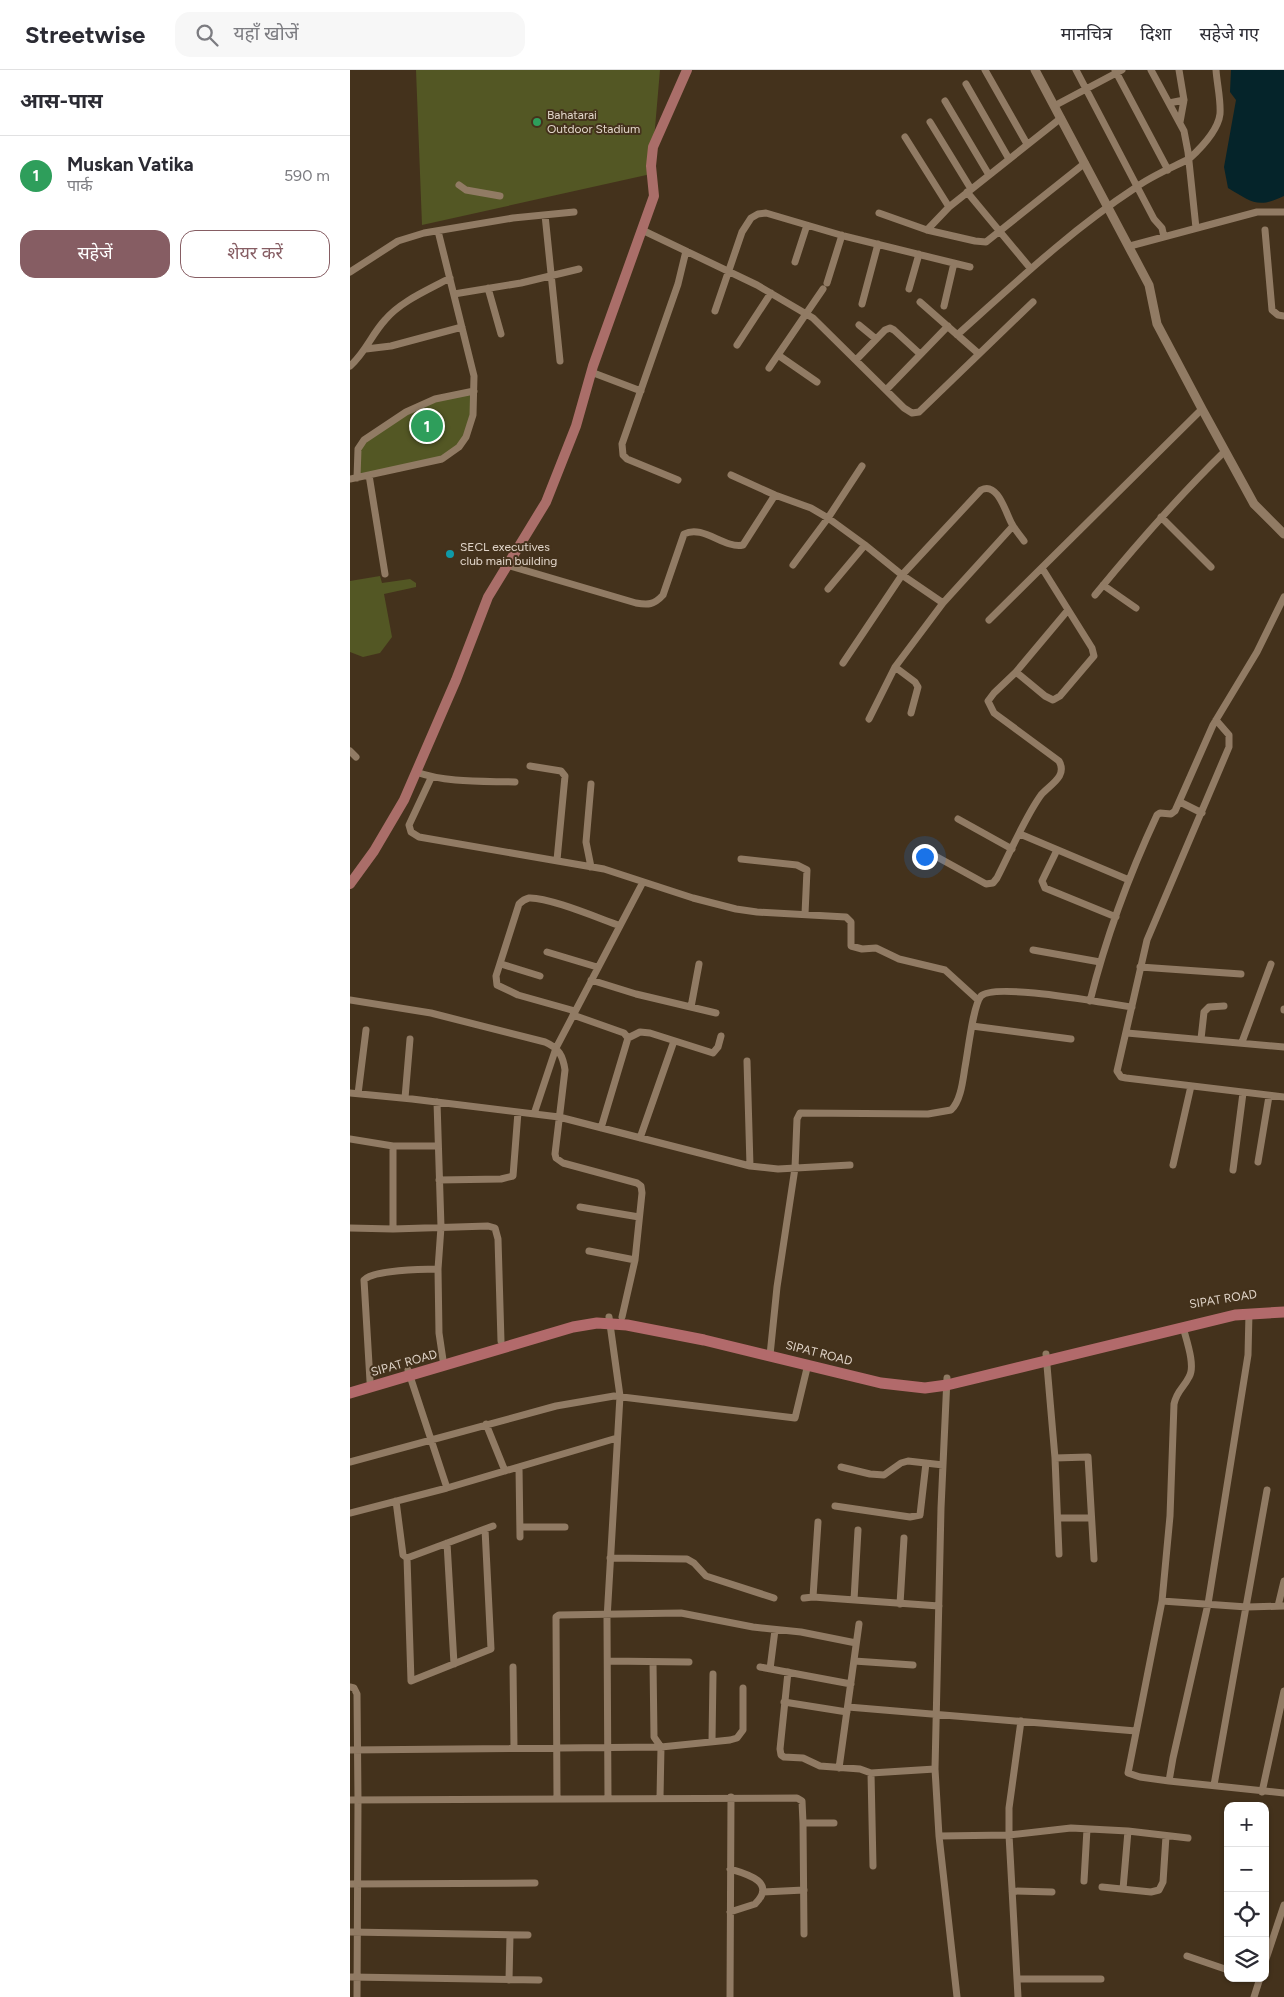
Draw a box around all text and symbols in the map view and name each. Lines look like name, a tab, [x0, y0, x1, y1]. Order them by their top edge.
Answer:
search box	[175, 12, 525, 57]
text: Streetwise	[25, 20, 145, 49]
icon: search	[193, 21, 221, 49]
text: यहाँ खोजें	[233, 22, 299, 45]
text: मानचित्र	[1061, 23, 1112, 45]
text: दिशा	[1140, 23, 1171, 45]
text: सहेजे गए	[1199, 23, 1259, 45]
text: आस-पास	[20, 88, 103, 113]
place label: Bahatarai Outdoor Stadium	[547, 108, 640, 136]
marker: Bahatarai Outdoor Stadium	[531, 116, 543, 128]
text: Muskan Vatika	[67, 153, 194, 176]
text: 1	[33, 166, 39, 185]
text: 590 m	[284, 166, 330, 185]
text: पार्क	[67, 176, 93, 195]
button: सहेजें	[20, 230, 170, 278]
button: शेयर करें	[180, 230, 330, 278]
pin: 1	[411, 407, 443, 445]
place label: SECL executives club main building	[460, 540, 557, 568]
marker: SECL executives club main building	[444, 548, 456, 560]
your location	[912, 844, 938, 870]
street label: SIPAT ROAD	[1188, 1287, 1258, 1311]
street label: SIPAT ROAD	[784, 1338, 854, 1368]
street label: SIPAT ROAD	[369, 1347, 439, 1379]
map controls	[1224, 1802, 1269, 1982]
button: +	[1224, 1802, 1269, 1847]
button: −	[1224, 1847, 1269, 1892]
button: locate	[1224, 1892, 1269, 1937]
button: layers	[1224, 1937, 1269, 1982]

